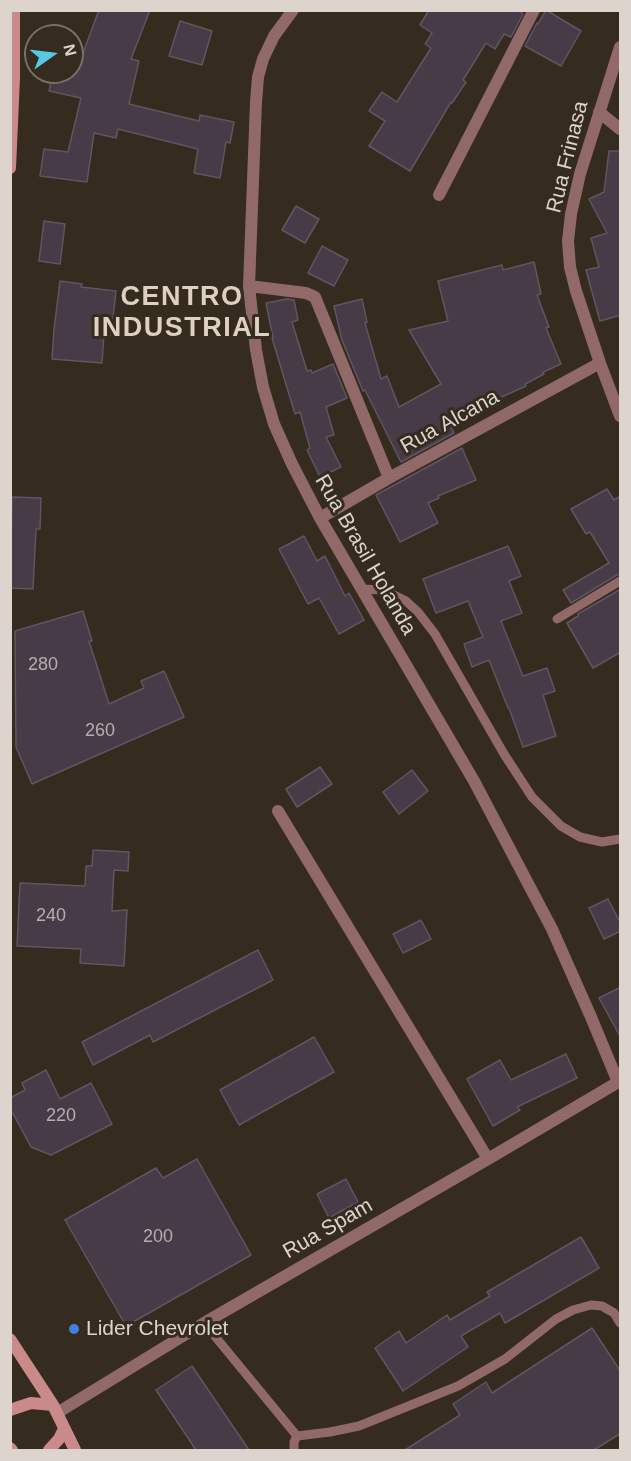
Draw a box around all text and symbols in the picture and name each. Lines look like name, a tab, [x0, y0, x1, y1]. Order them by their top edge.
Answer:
north arrow	[24, 24, 84, 84]
text: N	[60, 42, 80, 58]
street label: Rua Frinasa	[542, 98, 594, 216]
district label: CENTRO INDUSTRIAL	[93, 282, 271, 345]
street label: Rua Alcana	[396, 385, 504, 459]
street label: Rua Brasil Holanda	[309, 470, 421, 640]
house number: 280	[28, 654, 58, 676]
house number: 260	[85, 720, 115, 742]
house number: 240	[36, 905, 66, 927]
house number: 220	[46, 1105, 76, 1127]
street label: Rua Spam	[279, 1193, 377, 1265]
house number: 200	[143, 1226, 173, 1248]
place label: Lider Chevrolet	[86, 1316, 228, 1342]
marker: Lider Chevrolet	[67, 1322, 81, 1336]

